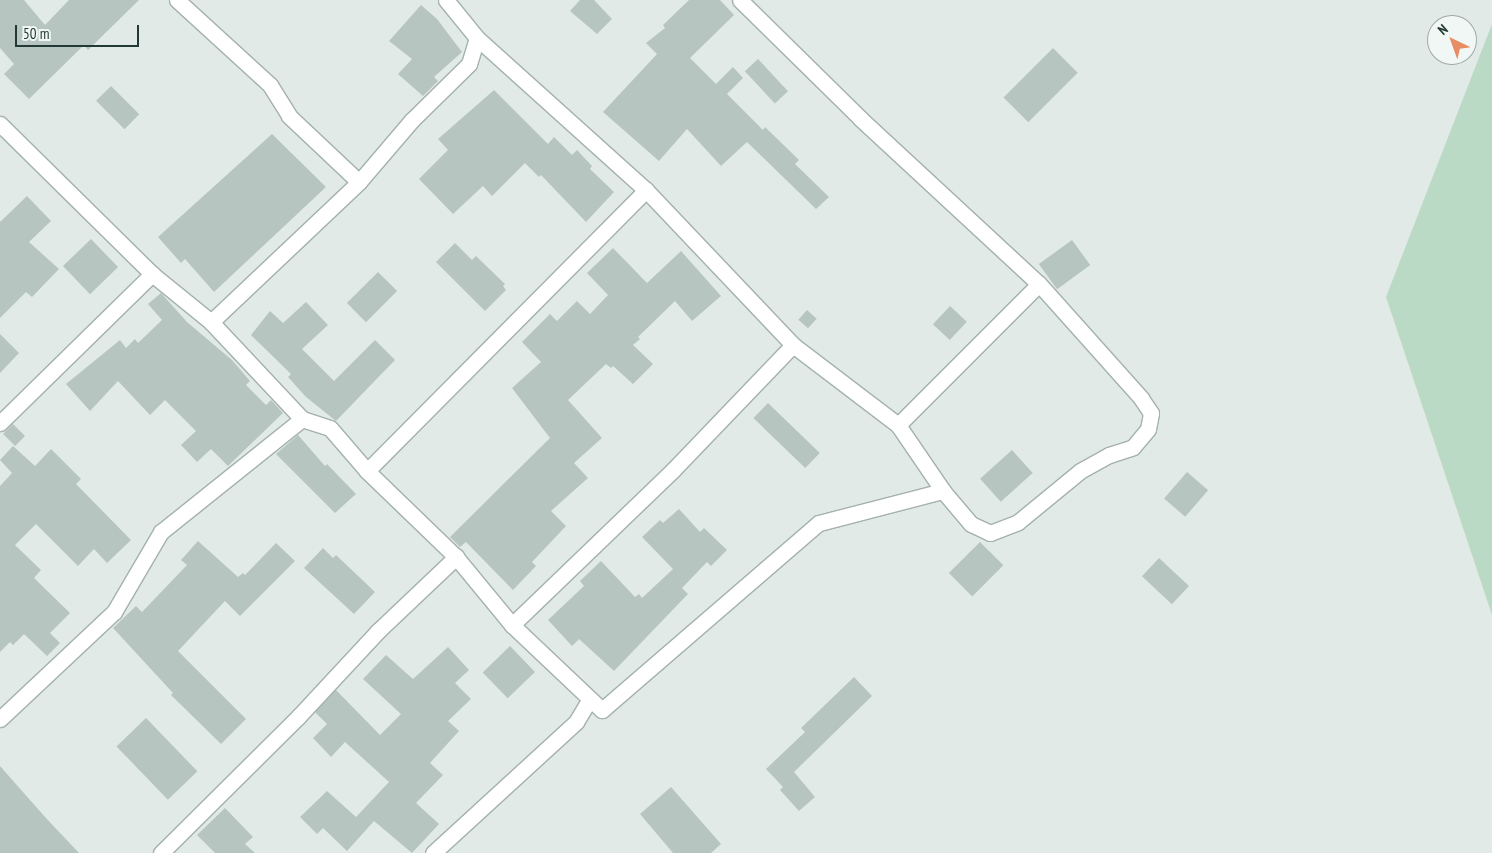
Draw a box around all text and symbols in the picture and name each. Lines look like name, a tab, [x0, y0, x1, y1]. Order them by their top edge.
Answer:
scale bar	[18, 15, 141, 47]
north arrow	[1427, 15, 1477, 65]
text: N	[1434, 20, 1451, 39]
text: 50 m	[23, 24, 49, 43]

